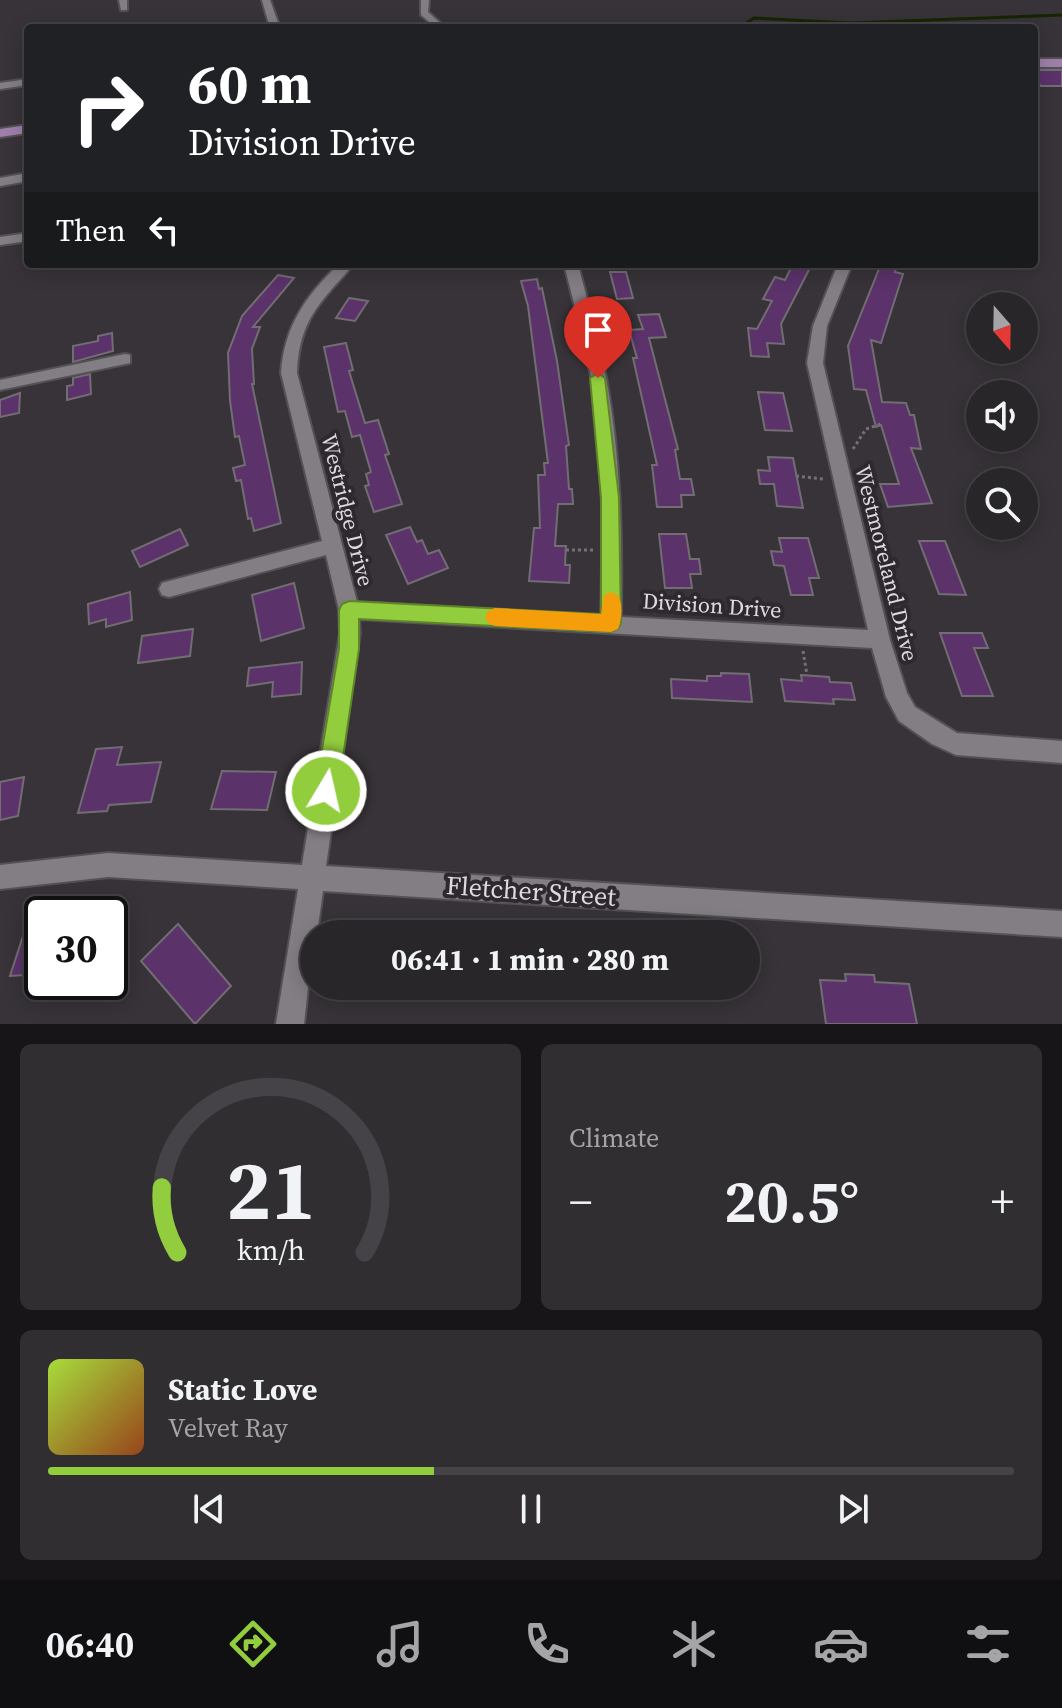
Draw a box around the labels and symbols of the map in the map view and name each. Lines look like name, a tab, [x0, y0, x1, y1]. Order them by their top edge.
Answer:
north arrow	[966, 292, 1038, 364]
pin	[564, 296, 632, 378]
street label: Westridge Drive	[315, 431, 381, 589]
street label: Westmoreland Drive	[848, 462, 926, 664]
street label: Division Drive	[642, 585, 782, 625]
position arrow	[284, 749, 368, 833]
street label: Fletcher Street	[445, 867, 618, 915]
speed limit sign: 30	[24, 896, 128, 1000]

